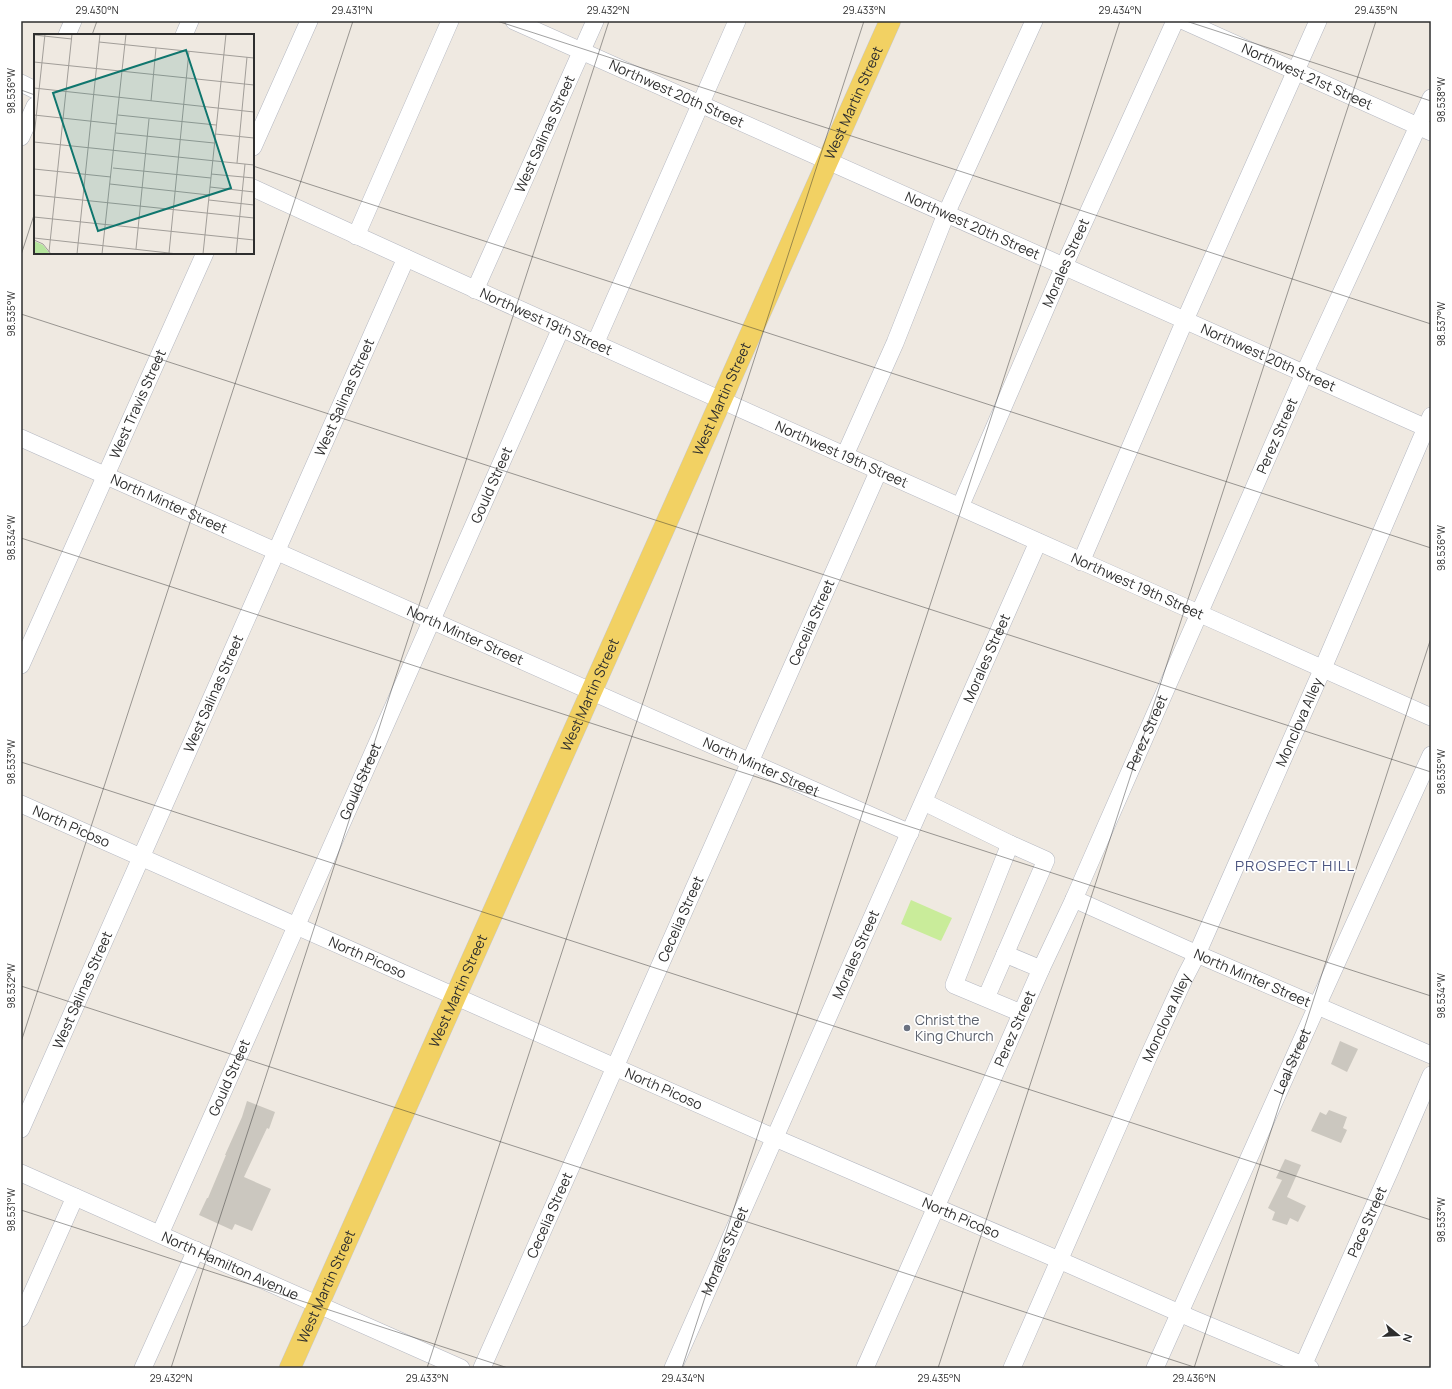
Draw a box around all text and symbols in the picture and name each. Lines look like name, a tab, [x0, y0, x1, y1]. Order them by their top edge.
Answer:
text: 29.430°N	[75, 3, 119, 17]
text: 29.431°N	[332, 3, 373, 17]
text: 29.432°N	[587, 3, 630, 17]
text: 29.433°N	[843, 3, 885, 17]
text: 29.434°N	[1099, 3, 1142, 17]
text: 29.435°N	[1355, 3, 1398, 17]
inset map	[34, 34, 254, 254]
street label: Northwest 21st Street	[1239, 38, 1376, 114]
street label: West Martin Street	[820, 43, 887, 162]
street label: Northwest 20th Street	[606, 55, 748, 132]
text: 98.536°W	[4, 67, 18, 114]
street label: West Salinas Street	[510, 72, 579, 195]
text: 98.538°W	[1434, 77, 1448, 123]
street label: Northwest 20th Street	[902, 187, 1043, 264]
street label: Morales Street	[1037, 215, 1094, 310]
street label: Northwest 19th Street	[477, 283, 616, 359]
text: 98.535°W	[4, 291, 18, 337]
text: 98.537°W	[1434, 301, 1448, 346]
street label: Northwest 20th Street	[1198, 319, 1339, 396]
street label: West Salinas Street	[310, 335, 378, 459]
street label: West Martin Street	[688, 339, 755, 458]
street label: West Travis Street	[104, 346, 170, 461]
street label: Perez Street	[1251, 394, 1302, 477]
street label: Northwest 19th Street	[772, 416, 911, 492]
street label: Gould Street	[466, 443, 516, 526]
street label: North Minter Street	[108, 469, 231, 538]
text: 98.534°W	[4, 515, 18, 561]
text: 98.536°W	[1434, 524, 1448, 571]
street label: Northwest 19th Street	[1068, 548, 1207, 624]
street label: Cecelia Street	[784, 576, 839, 668]
street label: North Minter Street	[404, 601, 527, 669]
street label: Morales Street	[958, 610, 1014, 705]
street label: West Salinas Street	[179, 631, 247, 755]
street label: West Martin Street	[556, 635, 623, 754]
street label: Monclova Alley	[1271, 674, 1327, 769]
street label: Perez Street	[1121, 691, 1172, 773]
street label: North Minter Street	[700, 732, 823, 801]
text: 98.533°W	[4, 739, 18, 785]
street label: Gould Street	[335, 739, 385, 823]
text: 98.535°W	[1434, 749, 1448, 795]
street label: North Picoso	[30, 800, 113, 851]
district label: PROSPECT HILL	[1235, 855, 1355, 876]
street label: Cecelia Street	[653, 872, 708, 965]
street label: Morales Street	[827, 907, 883, 1002]
street label: West Salinas Street	[48, 928, 116, 1052]
street label: West Martin Street	[424, 931, 491, 1050]
street label: North Picoso	[326, 932, 409, 983]
street label: North Minter Street	[1191, 944, 1314, 1011]
text: 98.532°W	[4, 963, 18, 1009]
street label: Monclova Alley	[1137, 969, 1195, 1064]
text: 98.534°W	[1434, 973, 1448, 1019]
street label: Perez Street	[989, 987, 1039, 1069]
place label: Christ the King Church	[915, 1010, 994, 1045]
marker: Christ the King Church	[902, 1023, 912, 1033]
street label: Leal Street	[1269, 1025, 1315, 1097]
street label: Gould Street	[203, 1036, 254, 1119]
street label: North Picoso	[622, 1063, 706, 1114]
street label: Cecelia Street	[522, 1169, 577, 1261]
street label: Pace Street	[1343, 1183, 1391, 1260]
text: 98.531°W	[4, 1188, 18, 1232]
street label: North Picoso	[919, 1192, 1003, 1242]
text: 98.533°W	[1434, 1197, 1448, 1243]
street label: Morales Street	[696, 1203, 752, 1298]
street label: North Hamilton Avenue	[159, 1227, 302, 1304]
street label: West Martin Street	[292, 1227, 359, 1346]
north arrow	[1378, 1315, 1418, 1355]
text: N	[1400, 1332, 1416, 1344]
text: 29.432°N	[150, 1371, 193, 1385]
text: 29.433°N	[406, 1371, 448, 1385]
text: 29.434°N	[662, 1371, 705, 1385]
text: 29.435°N	[918, 1371, 961, 1385]
text: 29.436°N	[1172, 1371, 1216, 1385]

